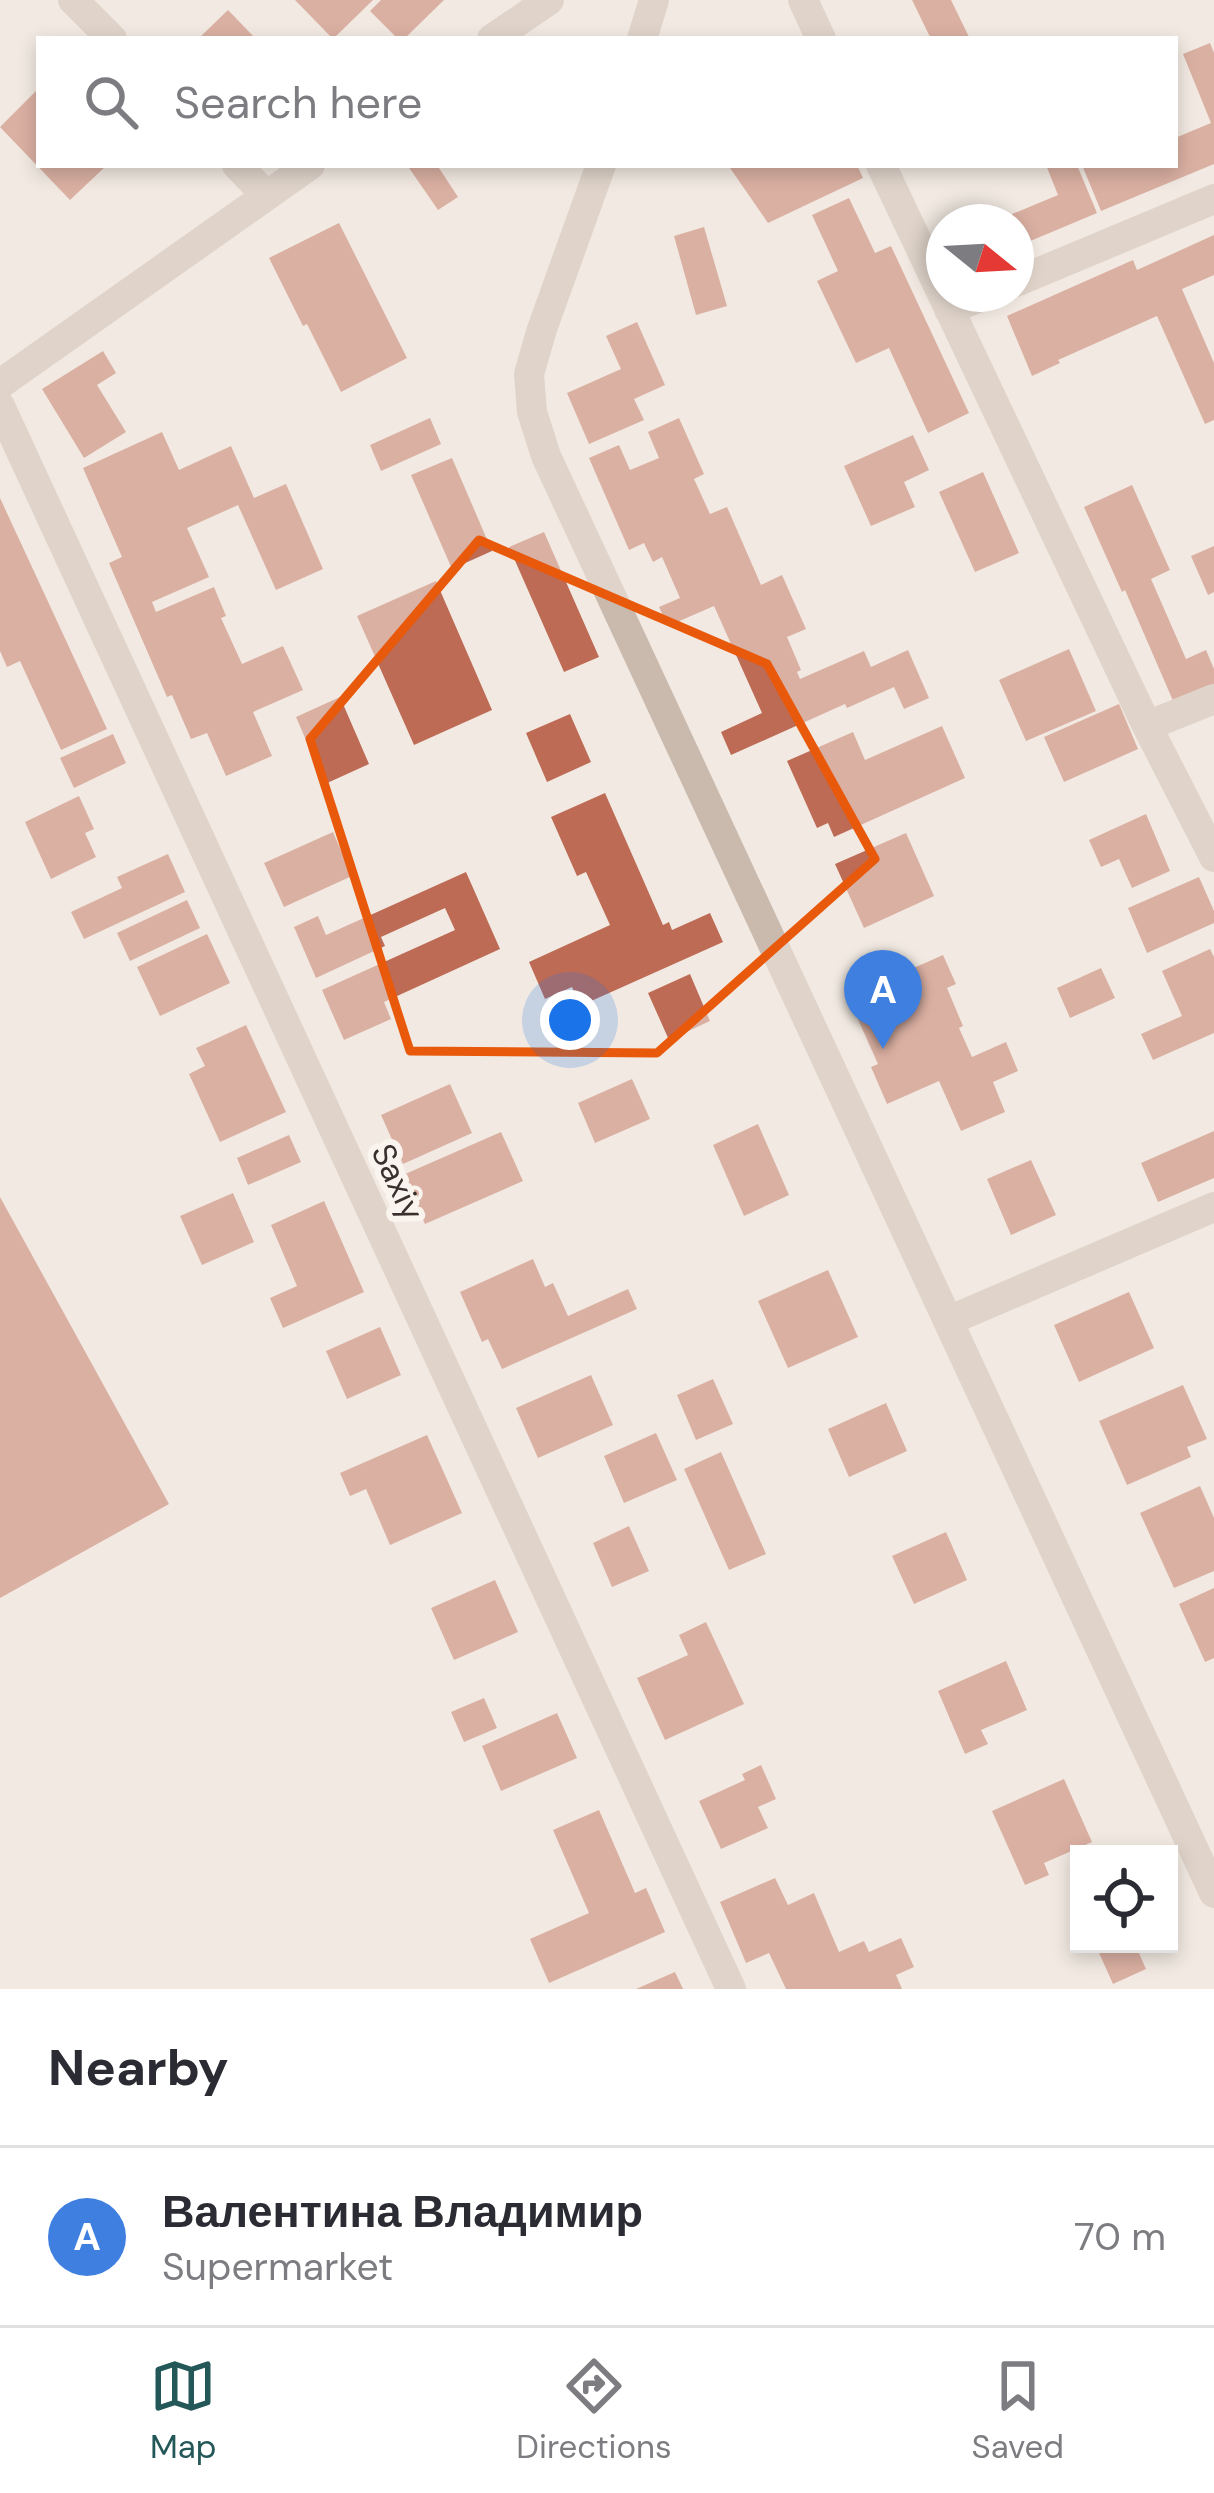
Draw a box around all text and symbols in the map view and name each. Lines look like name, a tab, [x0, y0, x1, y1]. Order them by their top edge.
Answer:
search box	[36, 36, 1178, 168]
icon: search	[78, 69, 144, 135]
text: Search here	[174, 73, 422, 132]
north arrow	[926, 204, 1034, 312]
pin: A	[844, 950, 922, 1049]
your location	[540, 990, 600, 1050]
street label: Saxiy	[362, 1137, 434, 1227]
map controls	[1070, 1845, 1178, 1953]
button: locate	[1070, 1845, 1178, 1953]
text: Nearby	[48, 2034, 229, 2101]
text: Валентина Владимир	[162, 2182, 643, 2241]
text: A	[73, 2211, 101, 2262]
text: 70 m	[1074, 2211, 1166, 2262]
text: Supermarket	[162, 2241, 393, 2292]
tab: Map	[150, 2353, 216, 2468]
tab: Directions	[516, 2353, 672, 2468]
tab: Saved	[972, 2353, 1064, 2468]

